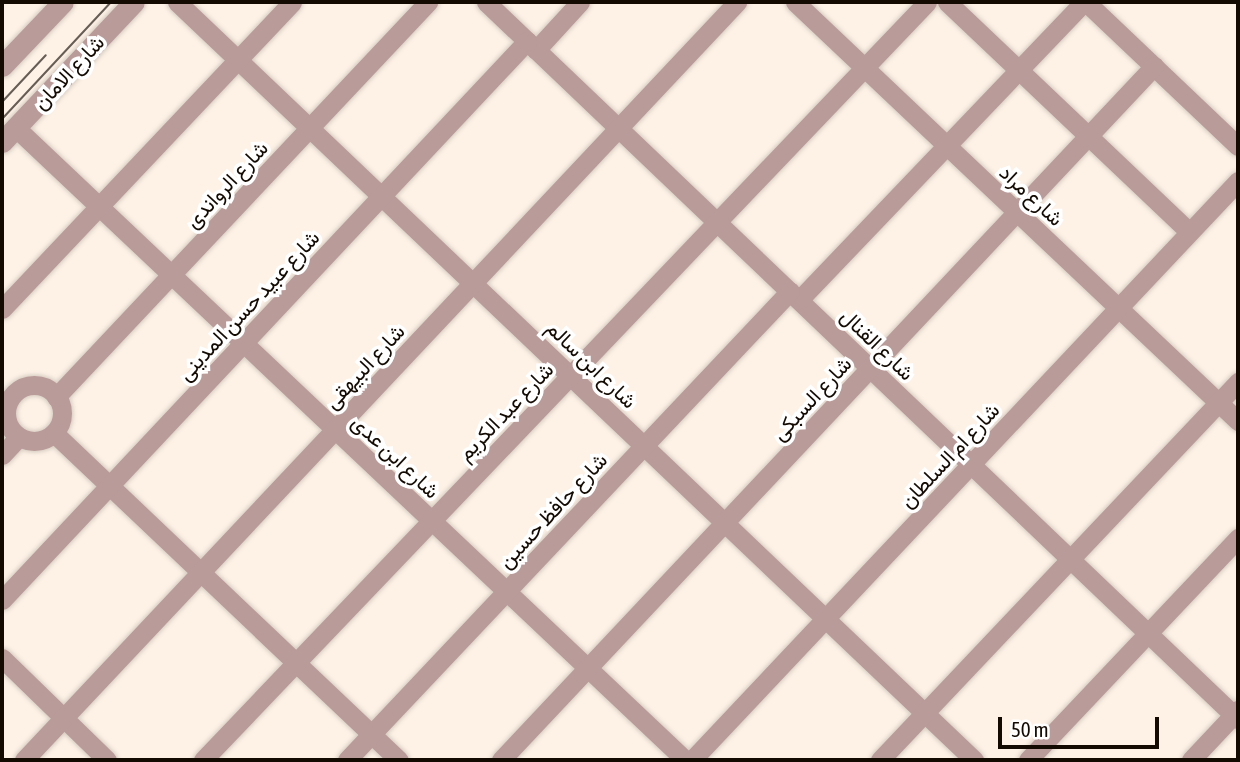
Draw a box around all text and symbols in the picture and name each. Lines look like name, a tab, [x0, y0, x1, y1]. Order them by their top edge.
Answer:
street label: شارع الامان	[27, 29, 109, 115]
street label: شارع الرواندى	[179, 135, 273, 233]
street label: شارع مراد	[995, 159, 1069, 231]
street label: شارع عبيد حسن المدينى	[172, 225, 324, 385]
street label: شارع القنال	[836, 303, 920, 385]
street label: شارع ابن سالم	[542, 315, 642, 413]
street label: شارع البيهقى	[318, 318, 410, 414]
street label: شارع السبكى	[766, 351, 856, 445]
street label: شارع عبد الكريم	[452, 357, 558, 465]
street label: شارع ام السلطان	[894, 397, 1004, 513]
street label: شارع ابن عدى	[347, 409, 445, 503]
street label: شارع حافظ حسين	[492, 447, 612, 573]
scale bar	[1002, 702, 1163, 746]
text: 50 m	[1011, 717, 1049, 741]

